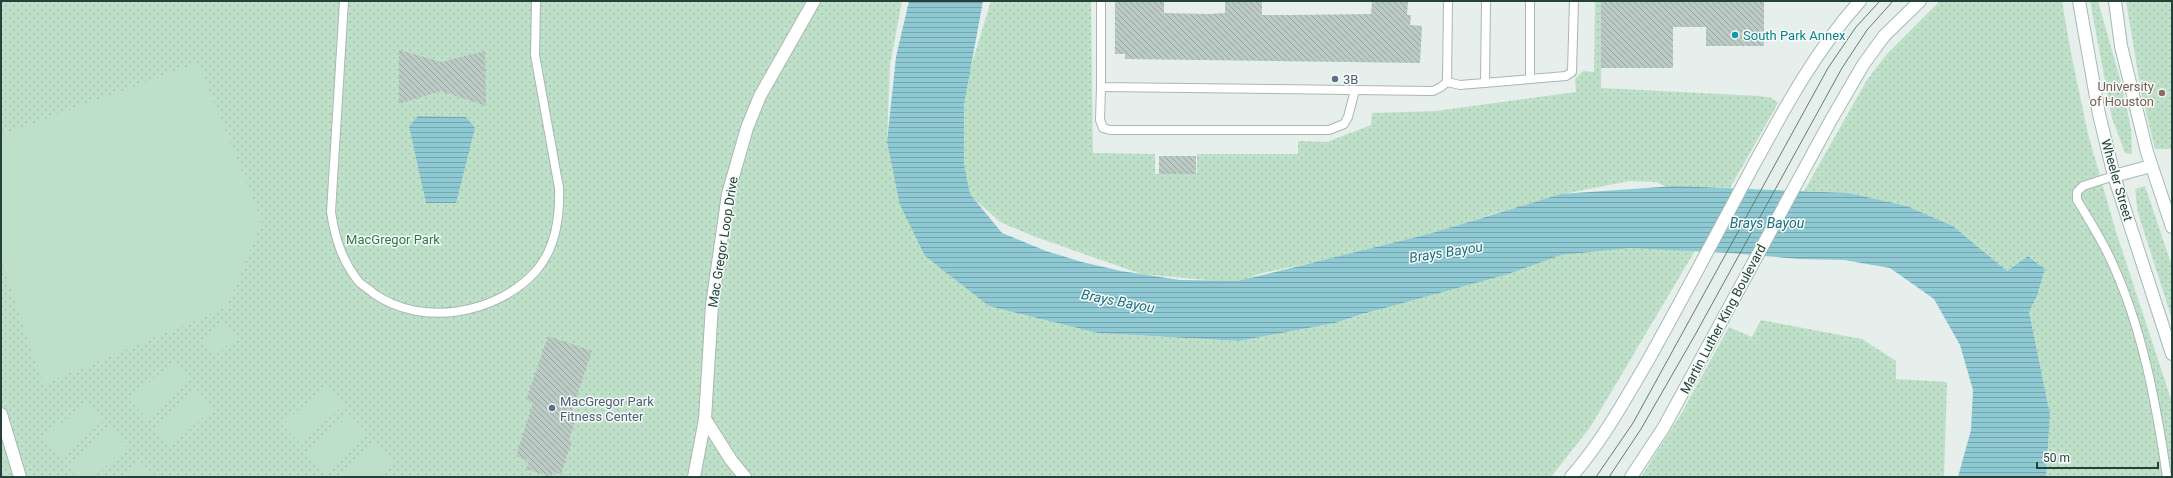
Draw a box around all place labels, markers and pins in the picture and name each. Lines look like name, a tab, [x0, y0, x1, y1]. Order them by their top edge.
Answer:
place label: South Park Annex	[1743, 28, 1846, 43]
marker: South Park Annex	[1730, 30, 1740, 40]
place label: 3B	[1343, 72, 1358, 87]
marker: 3B	[1330, 74, 1340, 84]
place label: University of Houston	[2090, 79, 2154, 109]
marker: University of Houston	[2157, 88, 2167, 98]
place label: MacGregor Park Fitness Center	[560, 394, 654, 424]
marker: MacGregor Park Fitness Center	[547, 403, 557, 413]

